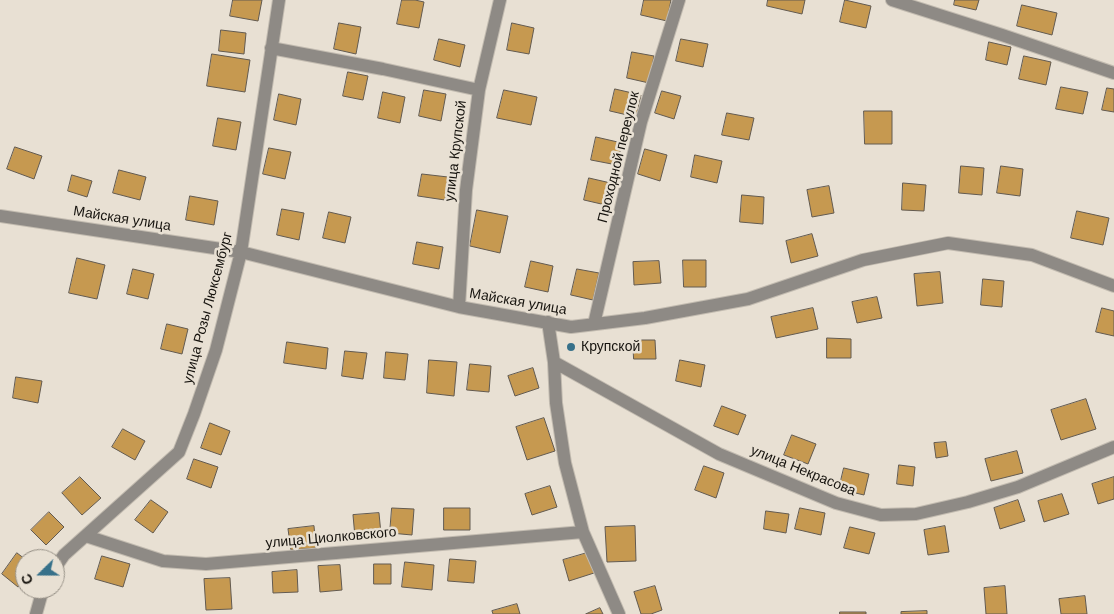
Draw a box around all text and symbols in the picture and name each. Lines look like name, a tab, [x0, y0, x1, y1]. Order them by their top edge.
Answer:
street label: Проходной переулок	[595, 90, 643, 224]
street label: улица Крупской	[441, 100, 471, 202]
street label: Майская улица	[72, 203, 172, 235]
street label: улица Розы Люксембург	[180, 230, 236, 386]
street label: Майская улица	[468, 285, 568, 319]
place label: Крупской	[581, 339, 640, 355]
marker: Крупской	[565, 341, 577, 353]
street label: улица Некрасова	[748, 442, 858, 500]
street label: улица Циолковского	[265, 524, 397, 552]
north arrow	[15, 549, 65, 599]
text: С	[18, 572, 36, 587]

